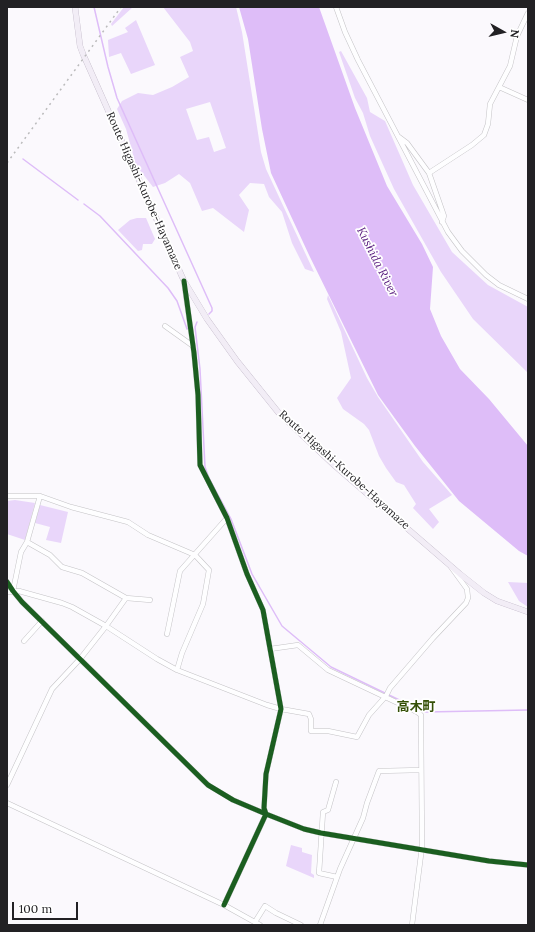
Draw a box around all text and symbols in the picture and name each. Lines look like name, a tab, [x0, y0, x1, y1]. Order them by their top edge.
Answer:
north arrow	[483, 12, 523, 52]
text: N	[507, 28, 522, 39]
street label: Route Higashi-Kurobe-Hayamaze	[103, 110, 185, 272]
water label: Kushida River	[353, 225, 401, 299]
street label: Route Higashi-Kurobe-Hayamaze	[276, 408, 412, 532]
district label: 高木町	[397, 699, 435, 715]
scale bar	[14, 894, 80, 920]
text: 100 m	[19, 901, 52, 916]

